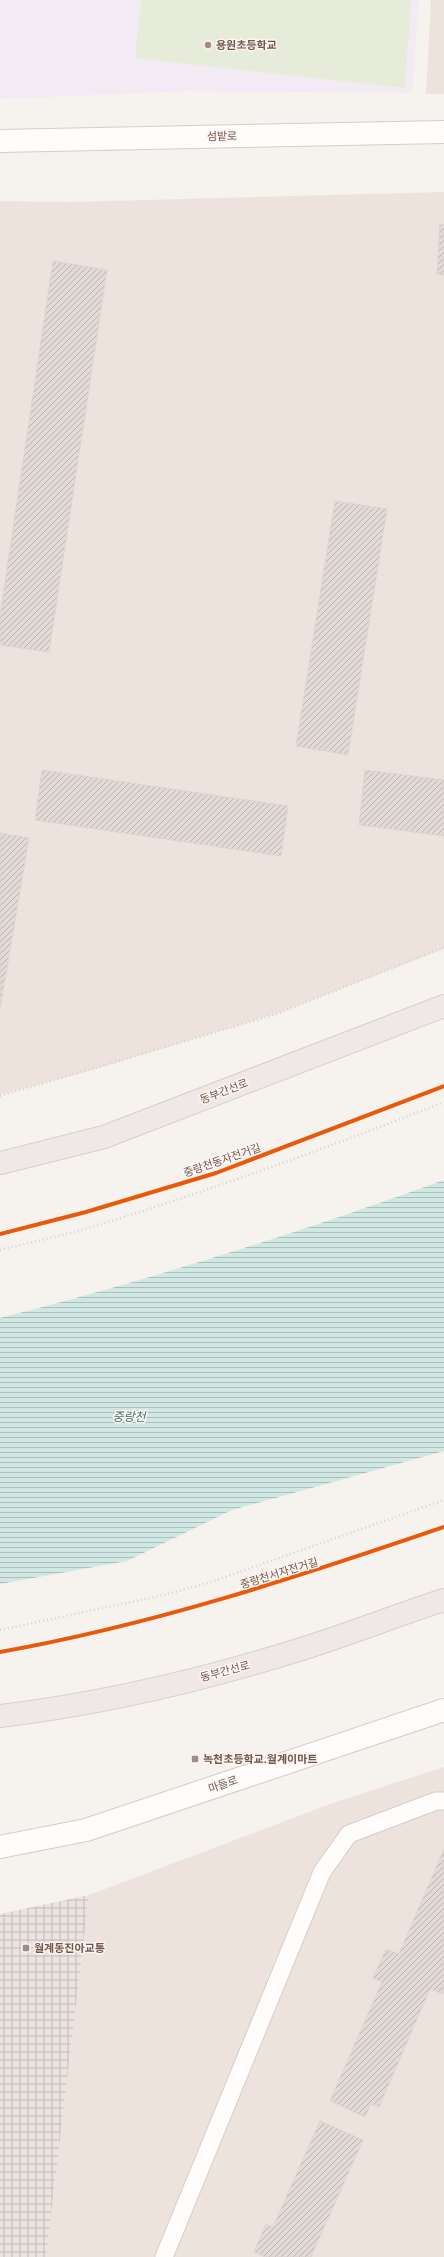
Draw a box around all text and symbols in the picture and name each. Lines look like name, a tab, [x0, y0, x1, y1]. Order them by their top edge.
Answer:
place label: 용원초등학교	[216, 39, 277, 51]
marker: 용원초등학교	[203, 40, 213, 50]
street label: 섬밭로	[207, 130, 237, 142]
street label: 동부간선로	[198, 1076, 250, 1106]
street label: 중랑천동자전거길	[182, 1141, 262, 1179]
water label: 중랑천	[112, 1410, 148, 1424]
street label: 중랑천서자전거길	[239, 1555, 319, 1591]
street label: 동부간선로	[199, 1659, 251, 1683]
place label: 녹천초등학교.월계이마트	[203, 1753, 317, 1765]
marker: 녹천초등학교.월계이마트	[190, 1754, 200, 1764]
street label: 마들로	[207, 1773, 239, 1795]
place label: 월계동진아교통	[34, 1942, 105, 1954]
marker: 월계동진아교통	[21, 1943, 31, 1953]

